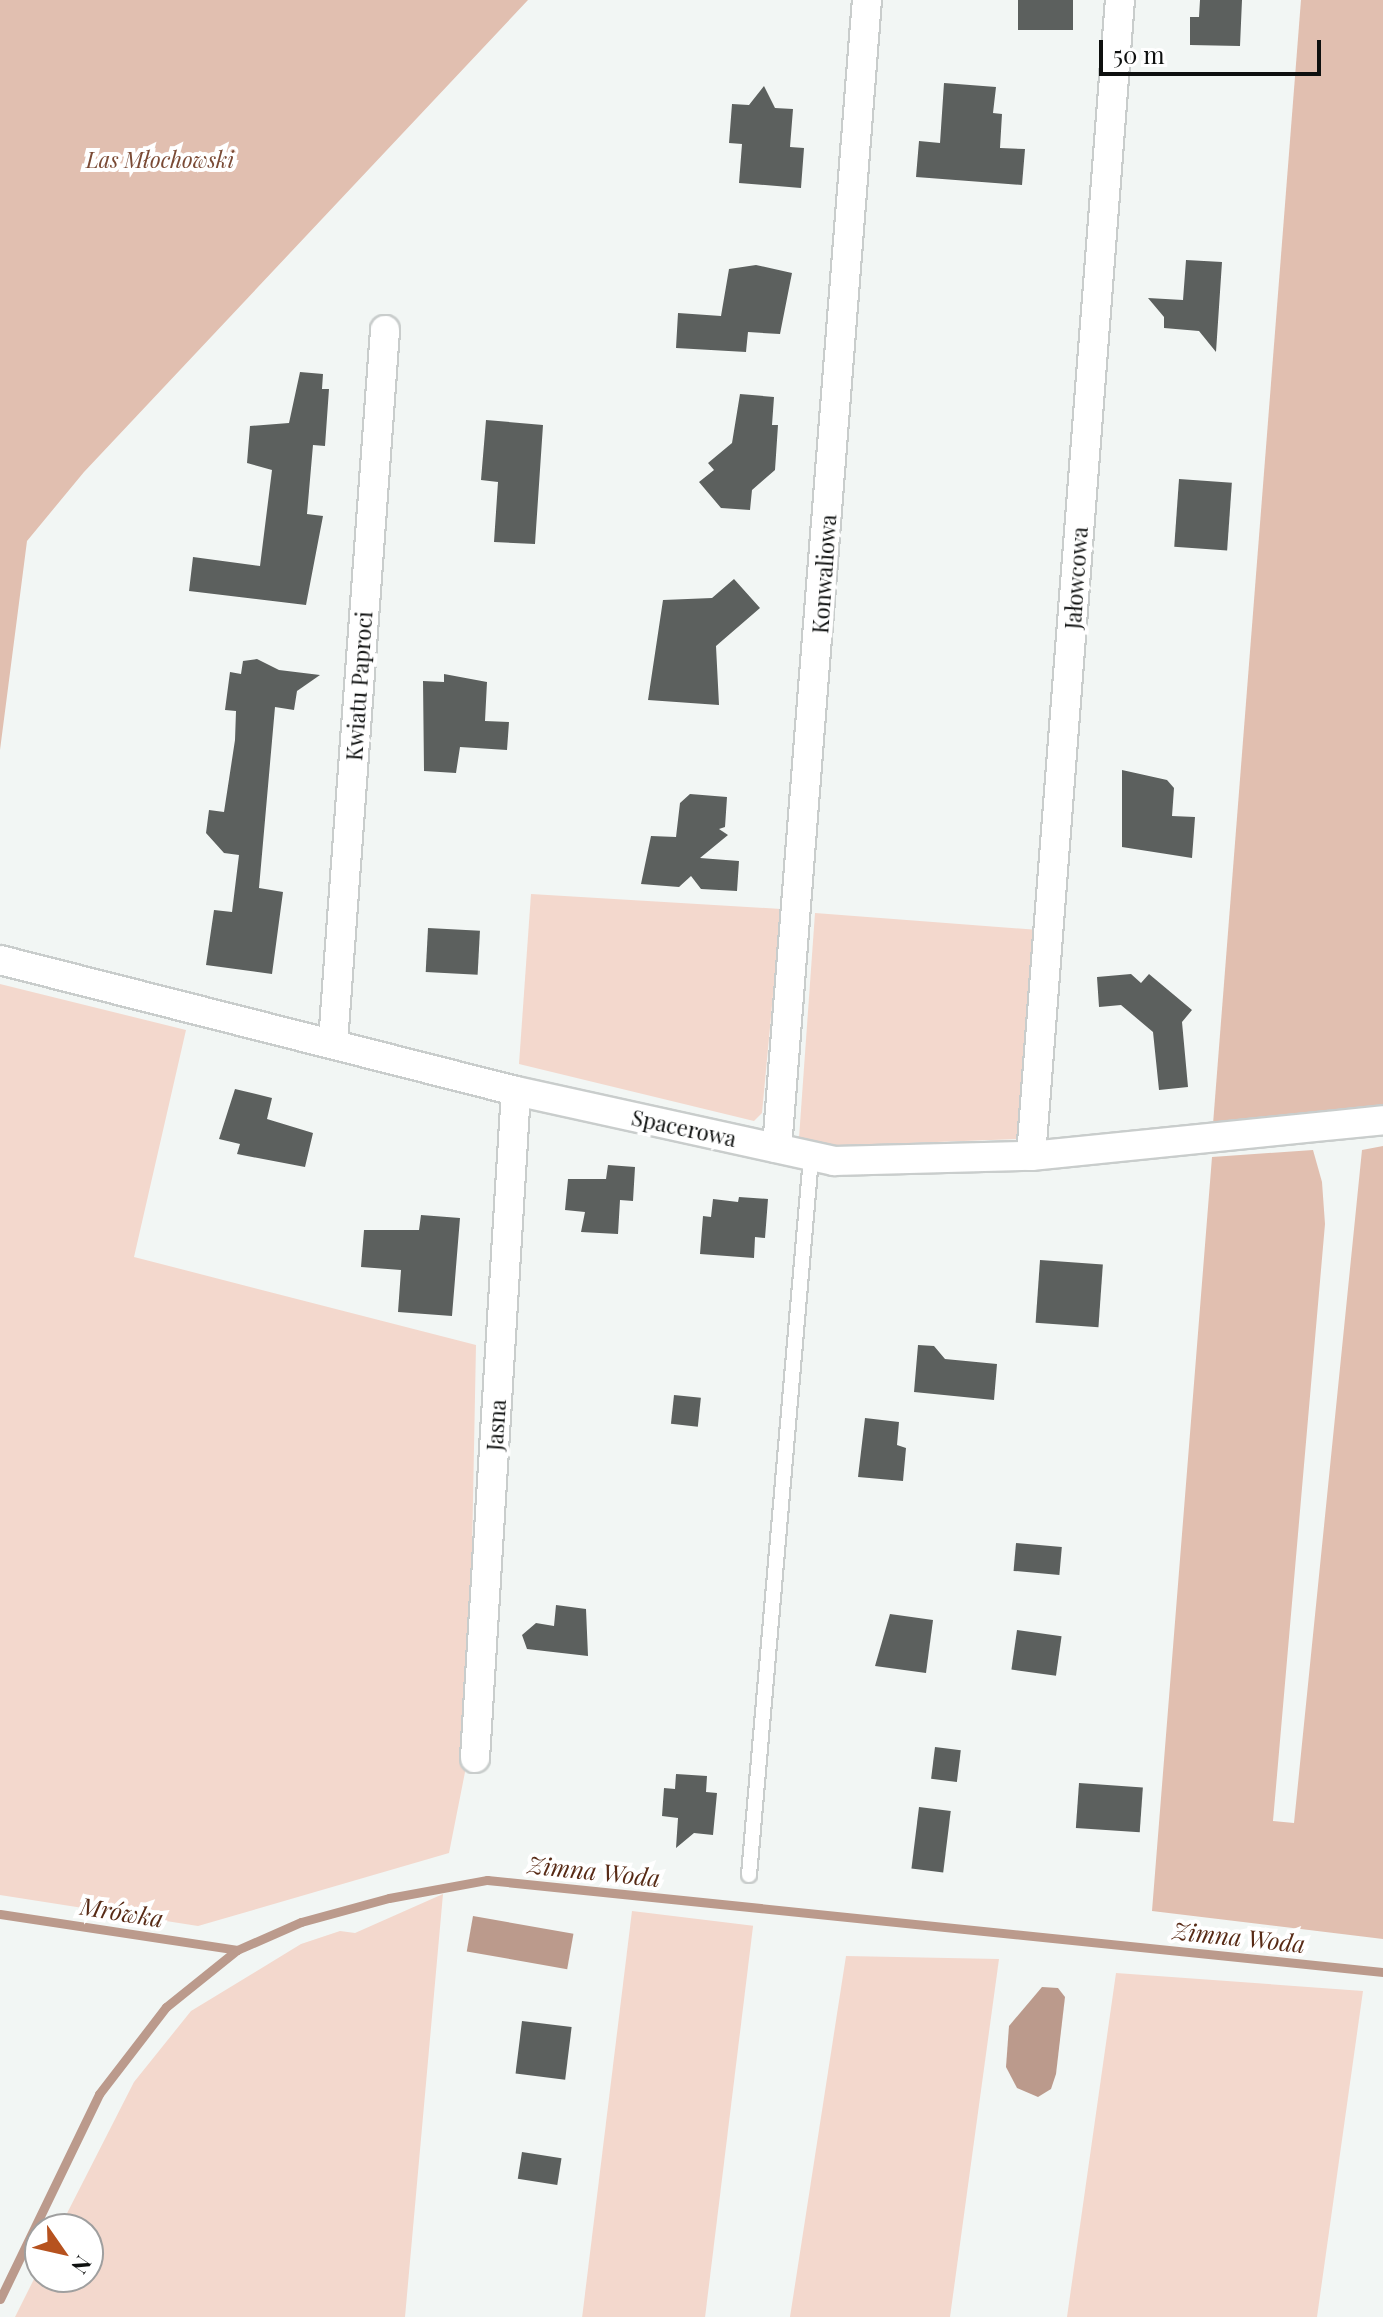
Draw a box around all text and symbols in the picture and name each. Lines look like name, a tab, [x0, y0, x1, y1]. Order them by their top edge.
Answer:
scale bar	[1103, 24, 1325, 74]
text: 50 m	[1113, 38, 1165, 70]
park label: Las Młochowski	[86, 147, 234, 173]
street label: Konwaliowa	[807, 513, 841, 635]
street label: Jałowcowa	[1059, 526, 1093, 630]
street label: Kwiatu Paproci	[341, 610, 377, 762]
street label: Spacerowa	[629, 1104, 739, 1152]
street label: Jasna	[481, 1398, 511, 1452]
water label: Zimna Woda	[526, 1850, 662, 1892]
water label: Mrówka	[79, 1891, 165, 1933]
water label: Zimna Woda	[1171, 1916, 1307, 1958]
north arrow	[24, 2213, 104, 2293]
text: N	[65, 2250, 99, 2280]

